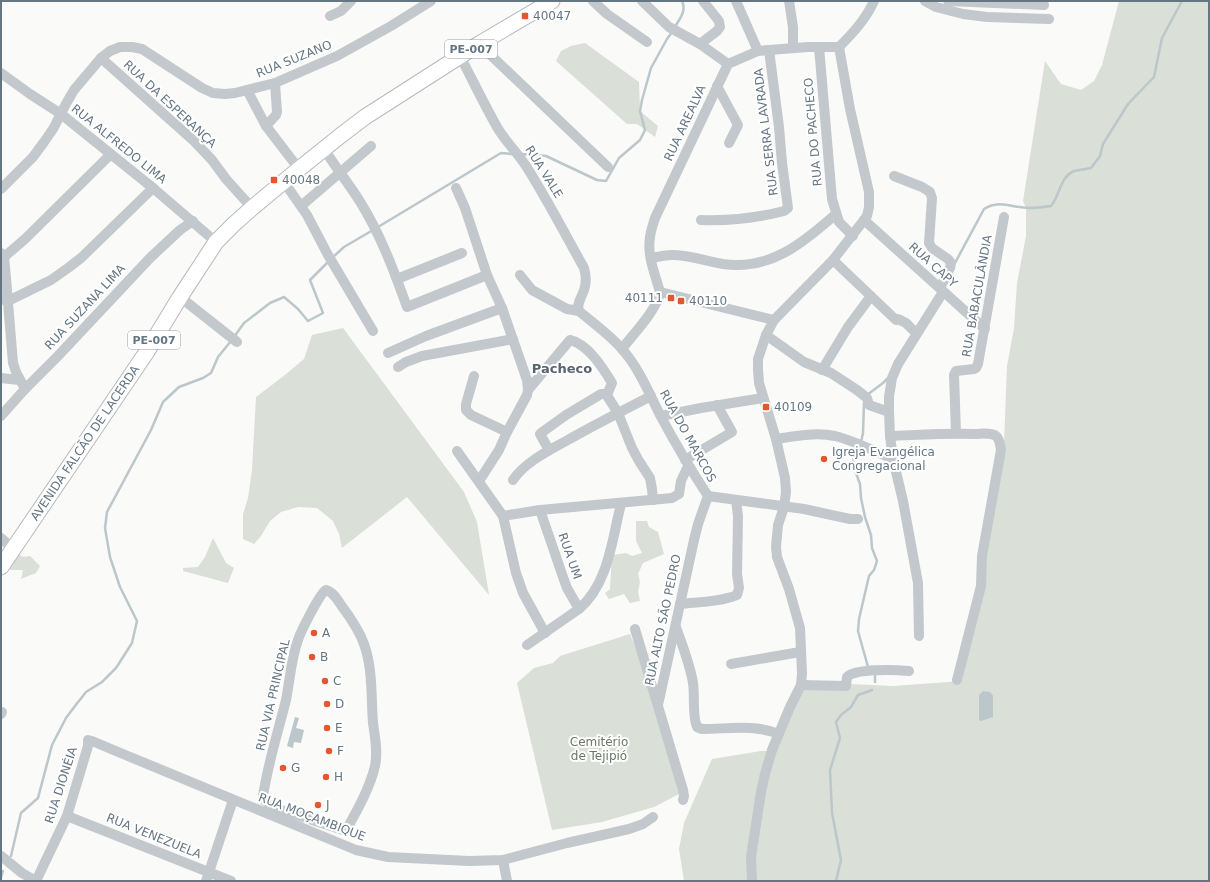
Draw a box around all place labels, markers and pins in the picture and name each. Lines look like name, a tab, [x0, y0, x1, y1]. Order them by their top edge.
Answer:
place label: 40047	[533, 9, 571, 23]
marker: 40047	[520, 11, 530, 21]
place label: 40048	[282, 173, 320, 187]
marker: 40048	[269, 175, 279, 185]
place label: 40111	[625, 291, 663, 305]
marker: 40111	[666, 293, 676, 303]
place label: 40110	[689, 294, 727, 308]
marker: 40110	[676, 296, 686, 306]
place label: 40109	[774, 400, 812, 414]
marker: 40109	[761, 402, 771, 412]
place label: Igreja Evangélica Congregacional	[832, 445, 935, 473]
marker: Igreja Evangélica Congregacional	[819, 454, 829, 464]
place label: A	[322, 626, 331, 640]
marker: A	[309, 628, 319, 638]
place label: B	[320, 650, 328, 664]
marker: B	[307, 652, 317, 662]
place label: C	[333, 674, 341, 688]
marker: C	[320, 676, 330, 686]
place label: D	[335, 697, 344, 711]
marker: D	[322, 699, 332, 709]
place label: E	[335, 721, 343, 735]
marker: E	[322, 723, 332, 733]
place label: F	[337, 744, 344, 758]
marker: F	[324, 746, 334, 756]
place label: G	[291, 761, 300, 775]
marker: G	[278, 763, 288, 773]
place label: H	[334, 770, 343, 784]
marker: H	[321, 772, 331, 782]
place label: J	[325, 798, 330, 812]
marker: J	[313, 800, 323, 810]

